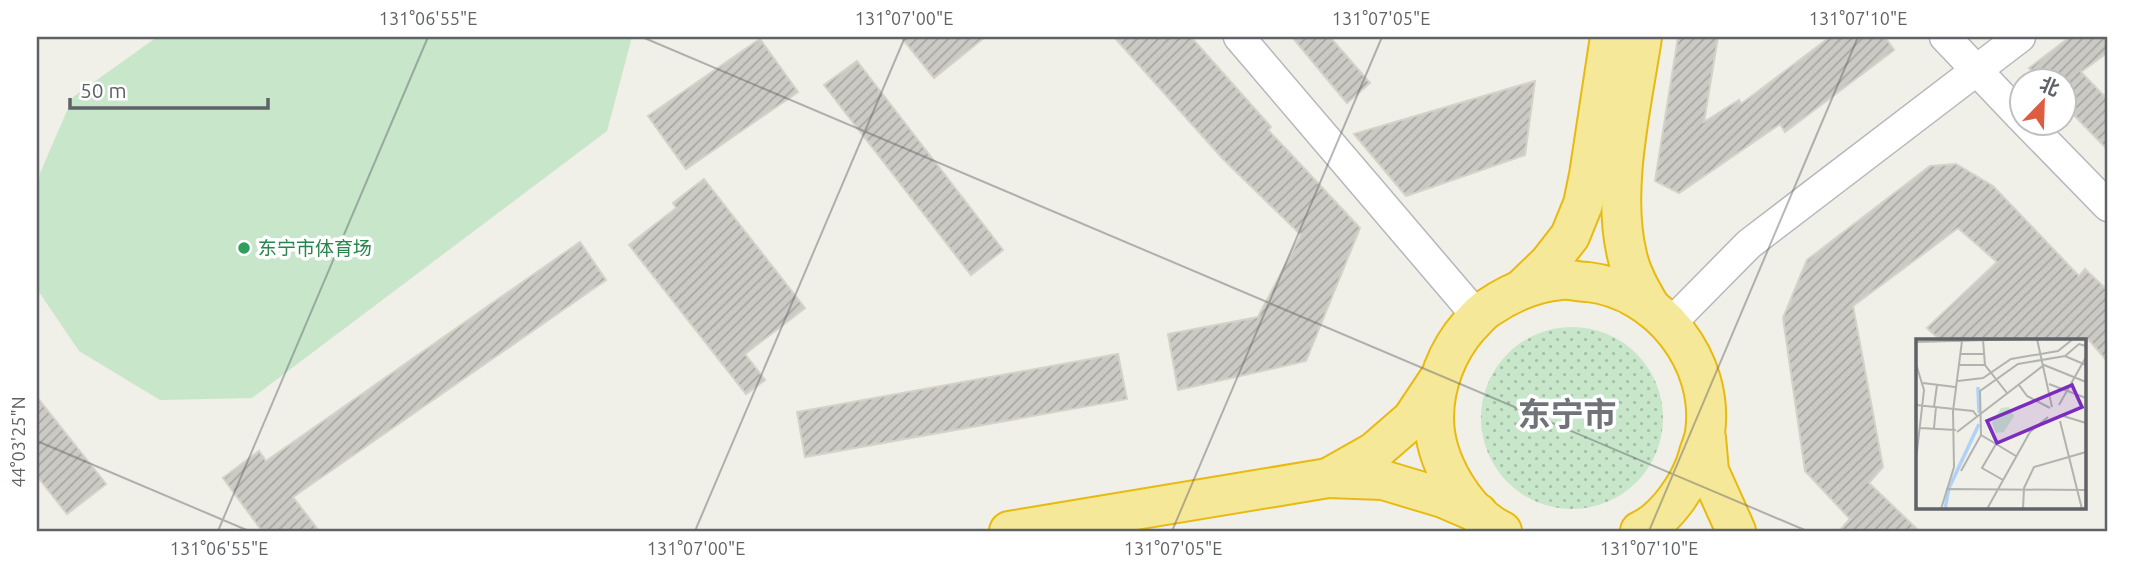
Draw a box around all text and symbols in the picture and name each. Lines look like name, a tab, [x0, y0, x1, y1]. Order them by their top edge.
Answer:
text: 131°06'55"E	[379, 8, 477, 28]
text: 131°07'00"E	[855, 8, 953, 28]
text: 131°07'05"E	[1332, 8, 1430, 28]
text: 131°07'10"E	[1809, 8, 1907, 28]
scale bar	[70, 66, 268, 110]
north arrow	[2008, 66, 2078, 136]
text: 北	[2037, 73, 2063, 100]
text: 50 m	[80, 78, 127, 102]
place label: 东宁市体育场	[258, 237, 372, 259]
marker: 东宁市体育场	[236, 240, 252, 256]
inset map	[1916, 339, 2086, 508]
district label: 东宁市	[1518, 395, 1617, 432]
text: 44°03'25"N	[8, 396, 28, 488]
text: 131°06'55"E	[170, 538, 268, 558]
text: 131°07'00"E	[647, 538, 745, 558]
text: 131°07'05"E	[1124, 538, 1222, 558]
text: 131°07'10"E	[1600, 538, 1698, 558]

